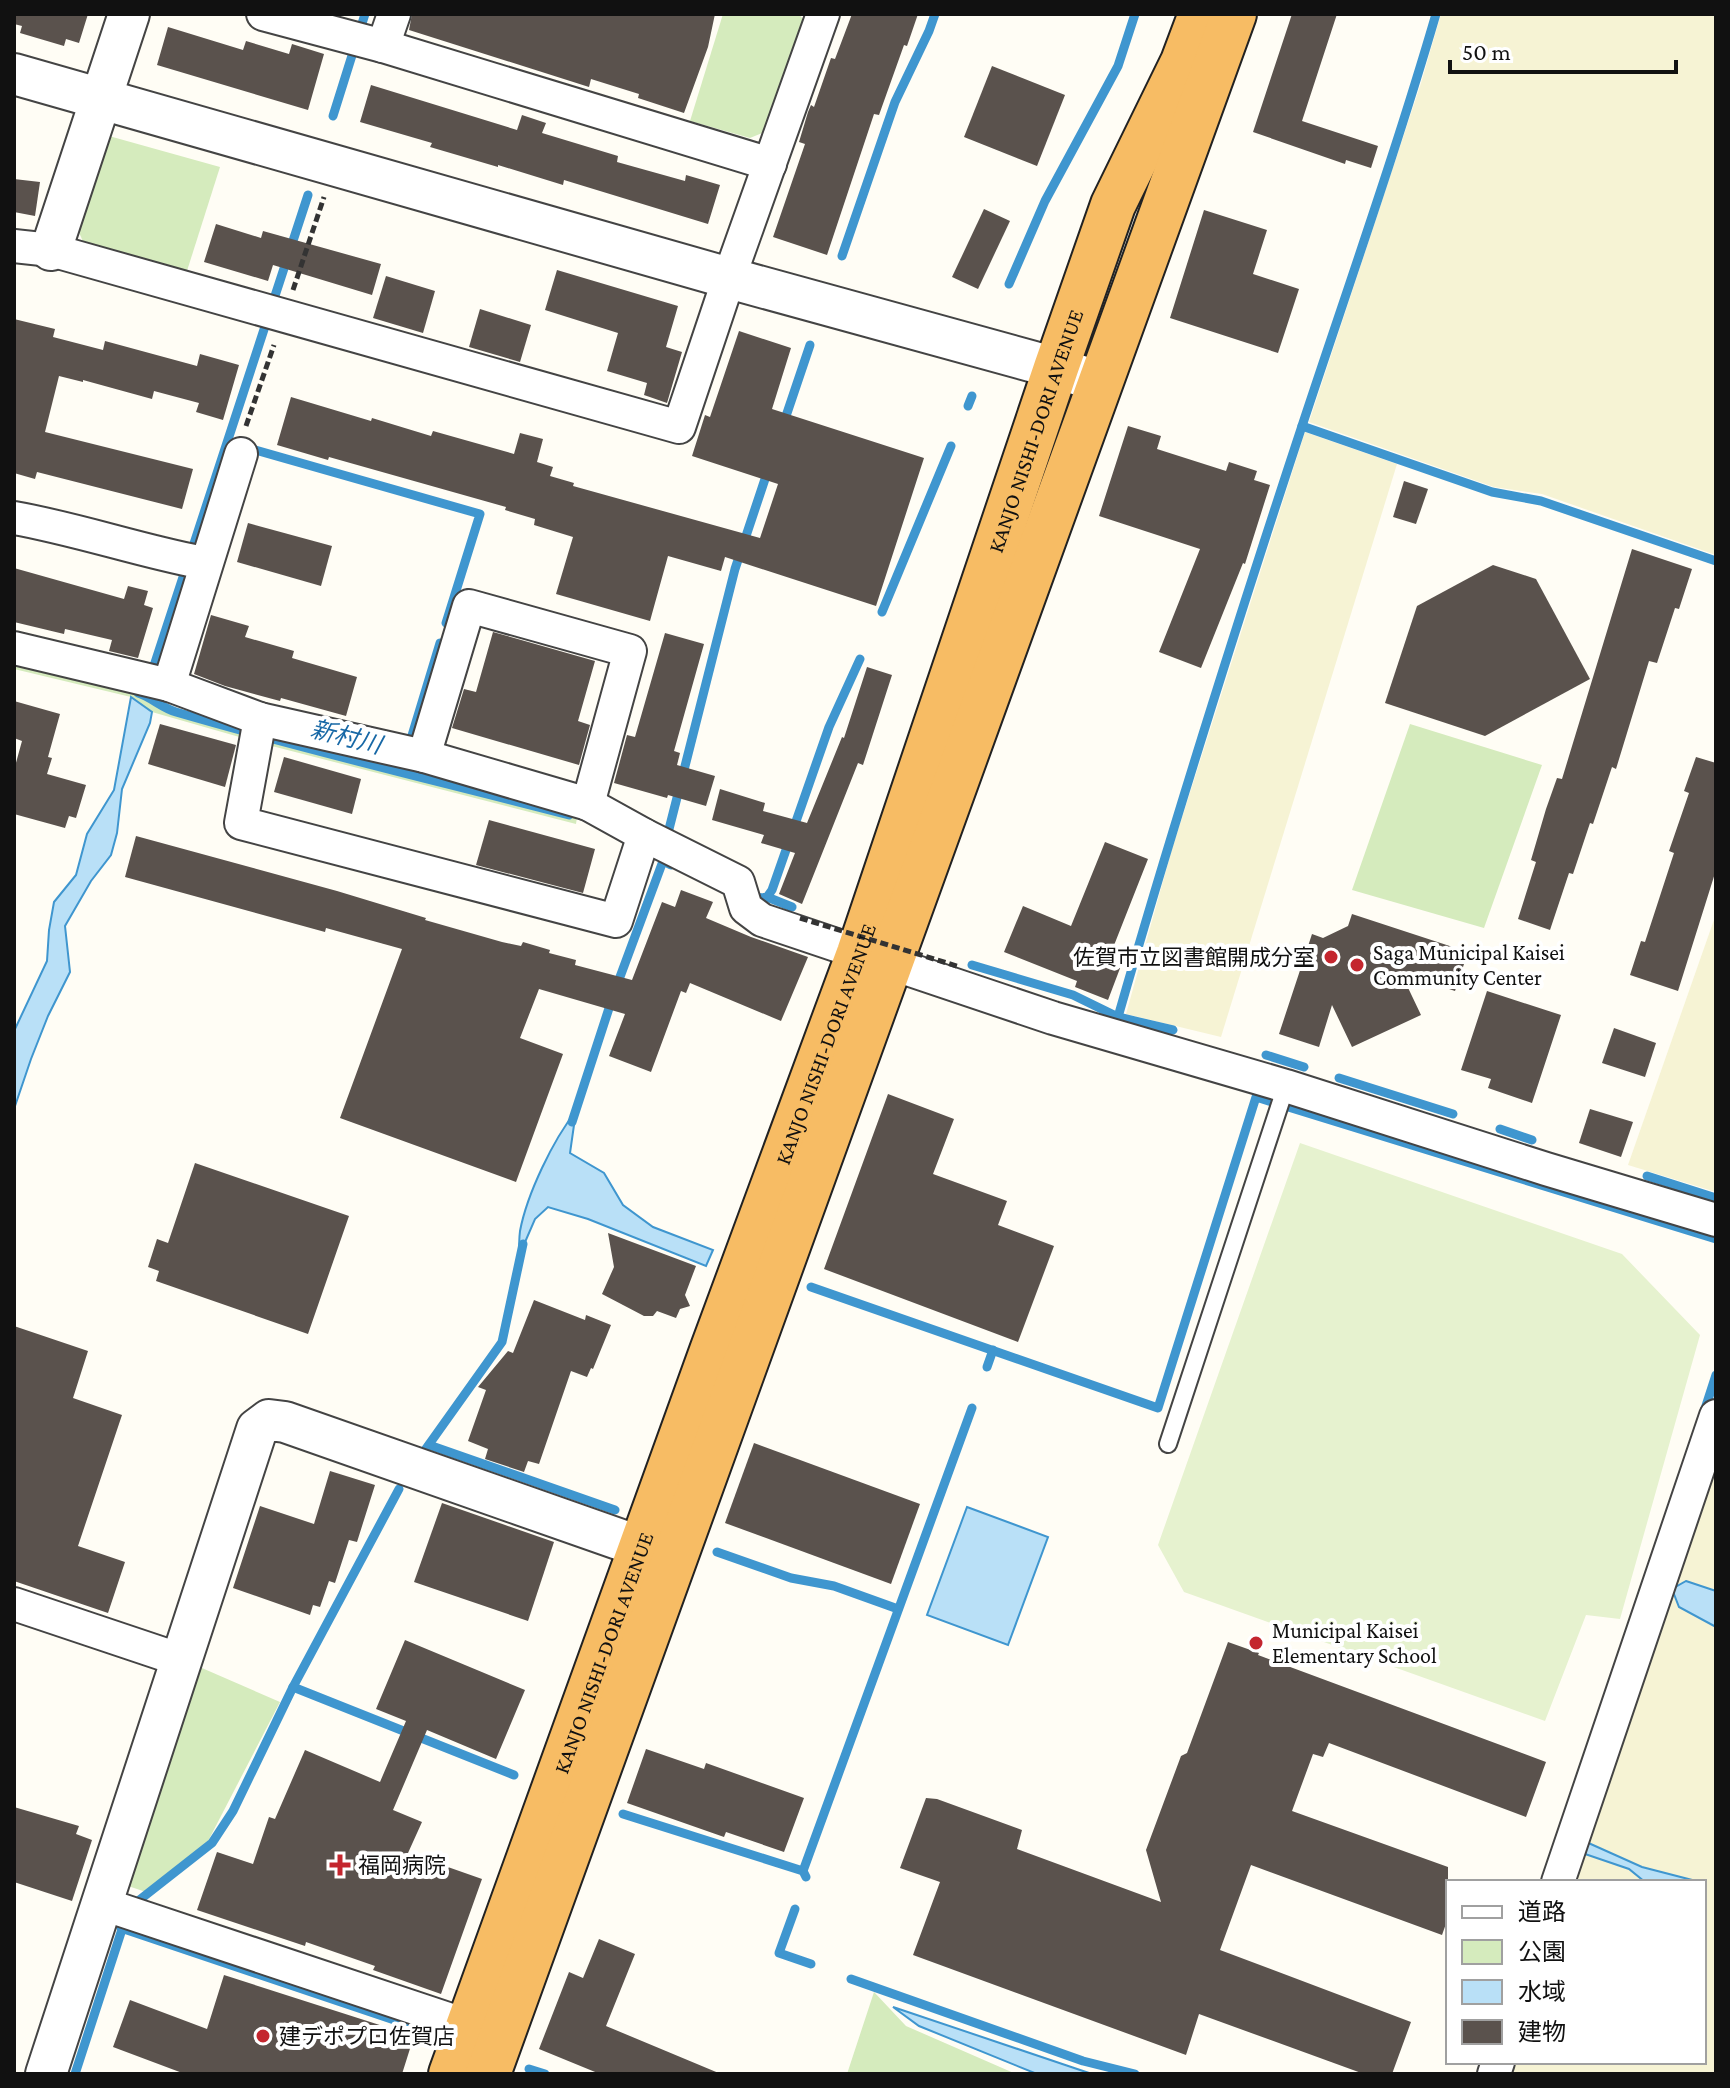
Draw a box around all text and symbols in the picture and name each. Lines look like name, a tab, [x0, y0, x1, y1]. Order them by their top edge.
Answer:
scale bar	[1450, 24, 1676, 74]
text: 50 m	[1462, 38, 1511, 65]
street label: KANJO NISHI-DORI AVENUE	[983, 306, 1089, 556]
water label: 新村川	[308, 715, 387, 759]
street label: KANJO NISHI-DORI AVENUE	[770, 920, 881, 1168]
place label: Saga Municipal Kaisei Community Center	[1373, 940, 1565, 990]
place label: 佐賀市立図書館開成分室	[1073, 945, 1315, 970]
marker: 佐賀市立図書館開成分室	[1322, 948, 1340, 966]
marker: Saga Municipal Kaisei Community Center	[1348, 956, 1366, 974]
street label: KANJO NISHI-DORI AVENUE	[549, 1529, 659, 1777]
place label: Municipal Kaisei Elementary School	[1272, 1618, 1437, 1668]
marker: Municipal Kaisei Elementary School	[1247, 1634, 1265, 1652]
place label: 福岡病院	[358, 1853, 446, 1878]
marker: 福岡病院	[329, 1854, 351, 1876]
legend	[1446, 1880, 1706, 2064]
text: 道路	[1518, 1898, 1566, 1925]
text: 公園	[1518, 1938, 1566, 1965]
text: 水域	[1518, 1978, 1566, 2005]
text: 建物	[1518, 2018, 1566, 2045]
place label: 建デポプロ佐賀店	[279, 2024, 455, 2049]
marker: 建デポプロ佐賀店	[254, 2027, 272, 2045]

